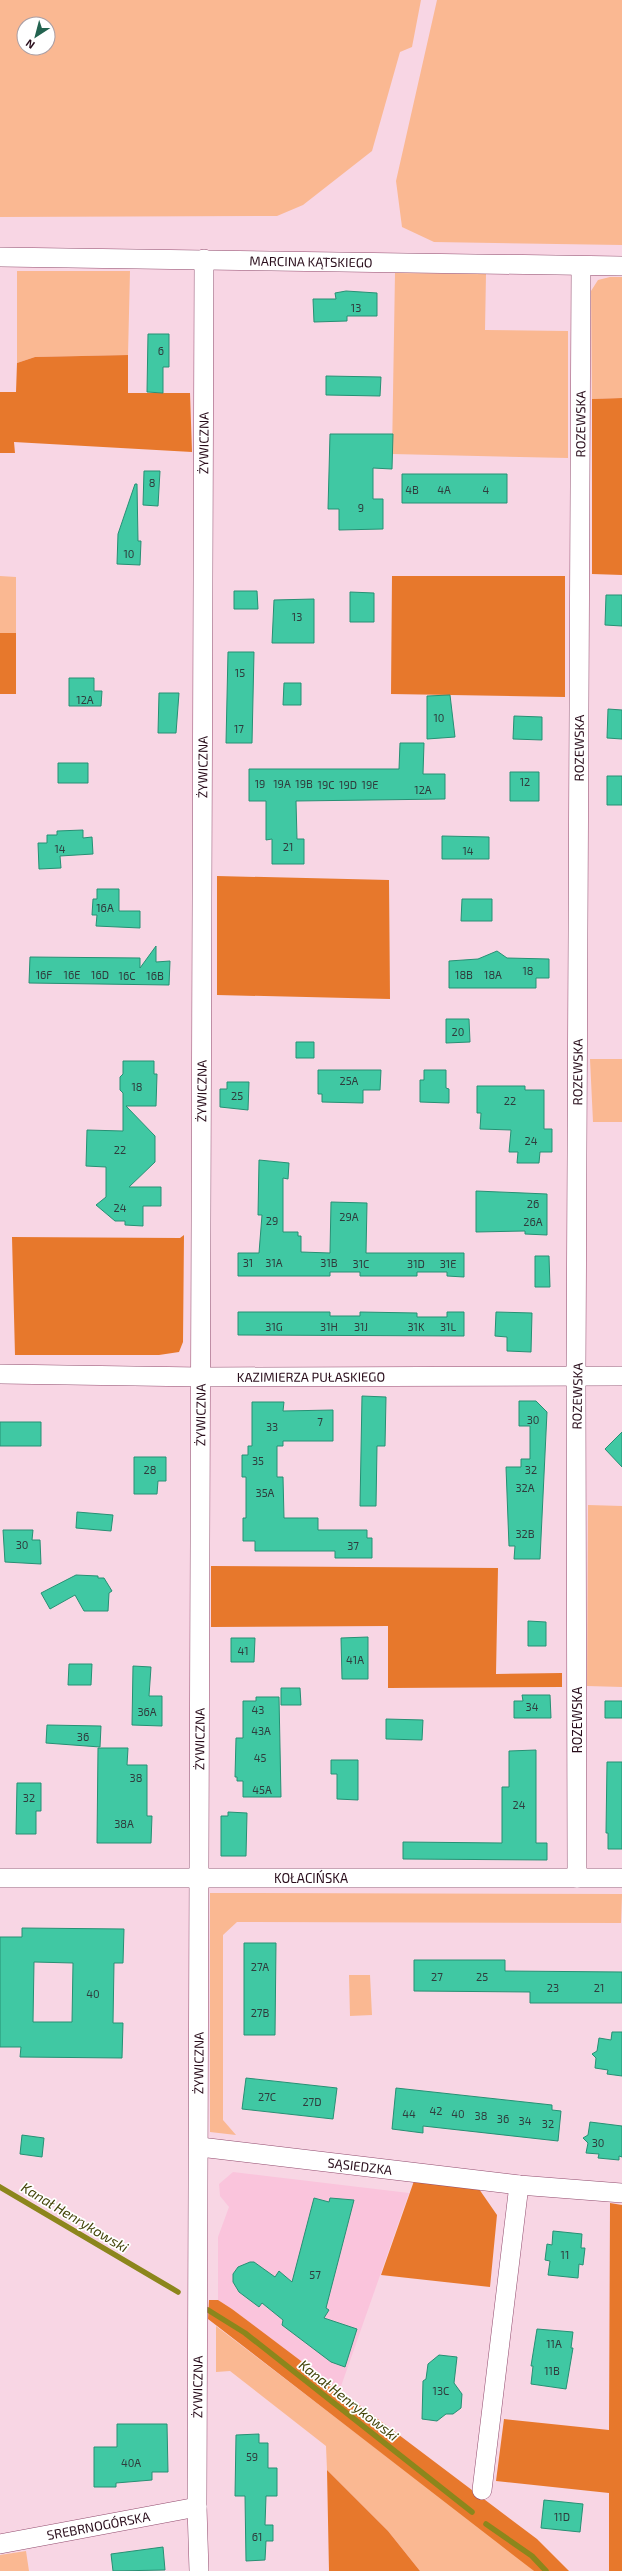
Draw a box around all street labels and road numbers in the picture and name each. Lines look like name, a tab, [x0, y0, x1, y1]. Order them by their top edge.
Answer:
street label: MARCINA KĄTSKIEGO	[249, 253, 373, 270]
street label: ROZEWSKA	[572, 391, 588, 457]
street label: ŻYWICZNA	[195, 412, 212, 474]
street label: ROZEWSKA	[571, 715, 587, 781]
street label: ŻYWICZNA	[194, 736, 211, 798]
street label: ROZEWSKA	[569, 1039, 586, 1105]
street label: ŻYWICZNA	[193, 1060, 210, 1122]
street label: ROZEWSKA	[568, 1363, 586, 1429]
street label: KAZIMIERZA PUŁASKIEGO	[237, 1369, 385, 1385]
street label: ŻYWICZNA	[192, 1384, 208, 1446]
street label: ROZEWSKA	[569, 1687, 585, 1753]
street label: ŻYWICZNA	[191, 1708, 207, 1770]
street label: KOŁACIŃSKA	[274, 1869, 348, 1886]
street label: ŻYWICZNA	[190, 2032, 206, 2094]
street label: SĄSIEDZKA	[327, 2154, 393, 2178]
street label: ŻYWICZNA	[189, 2356, 205, 2418]
street label: SREBRNOGÓRSKA	[45, 2508, 151, 2543]

